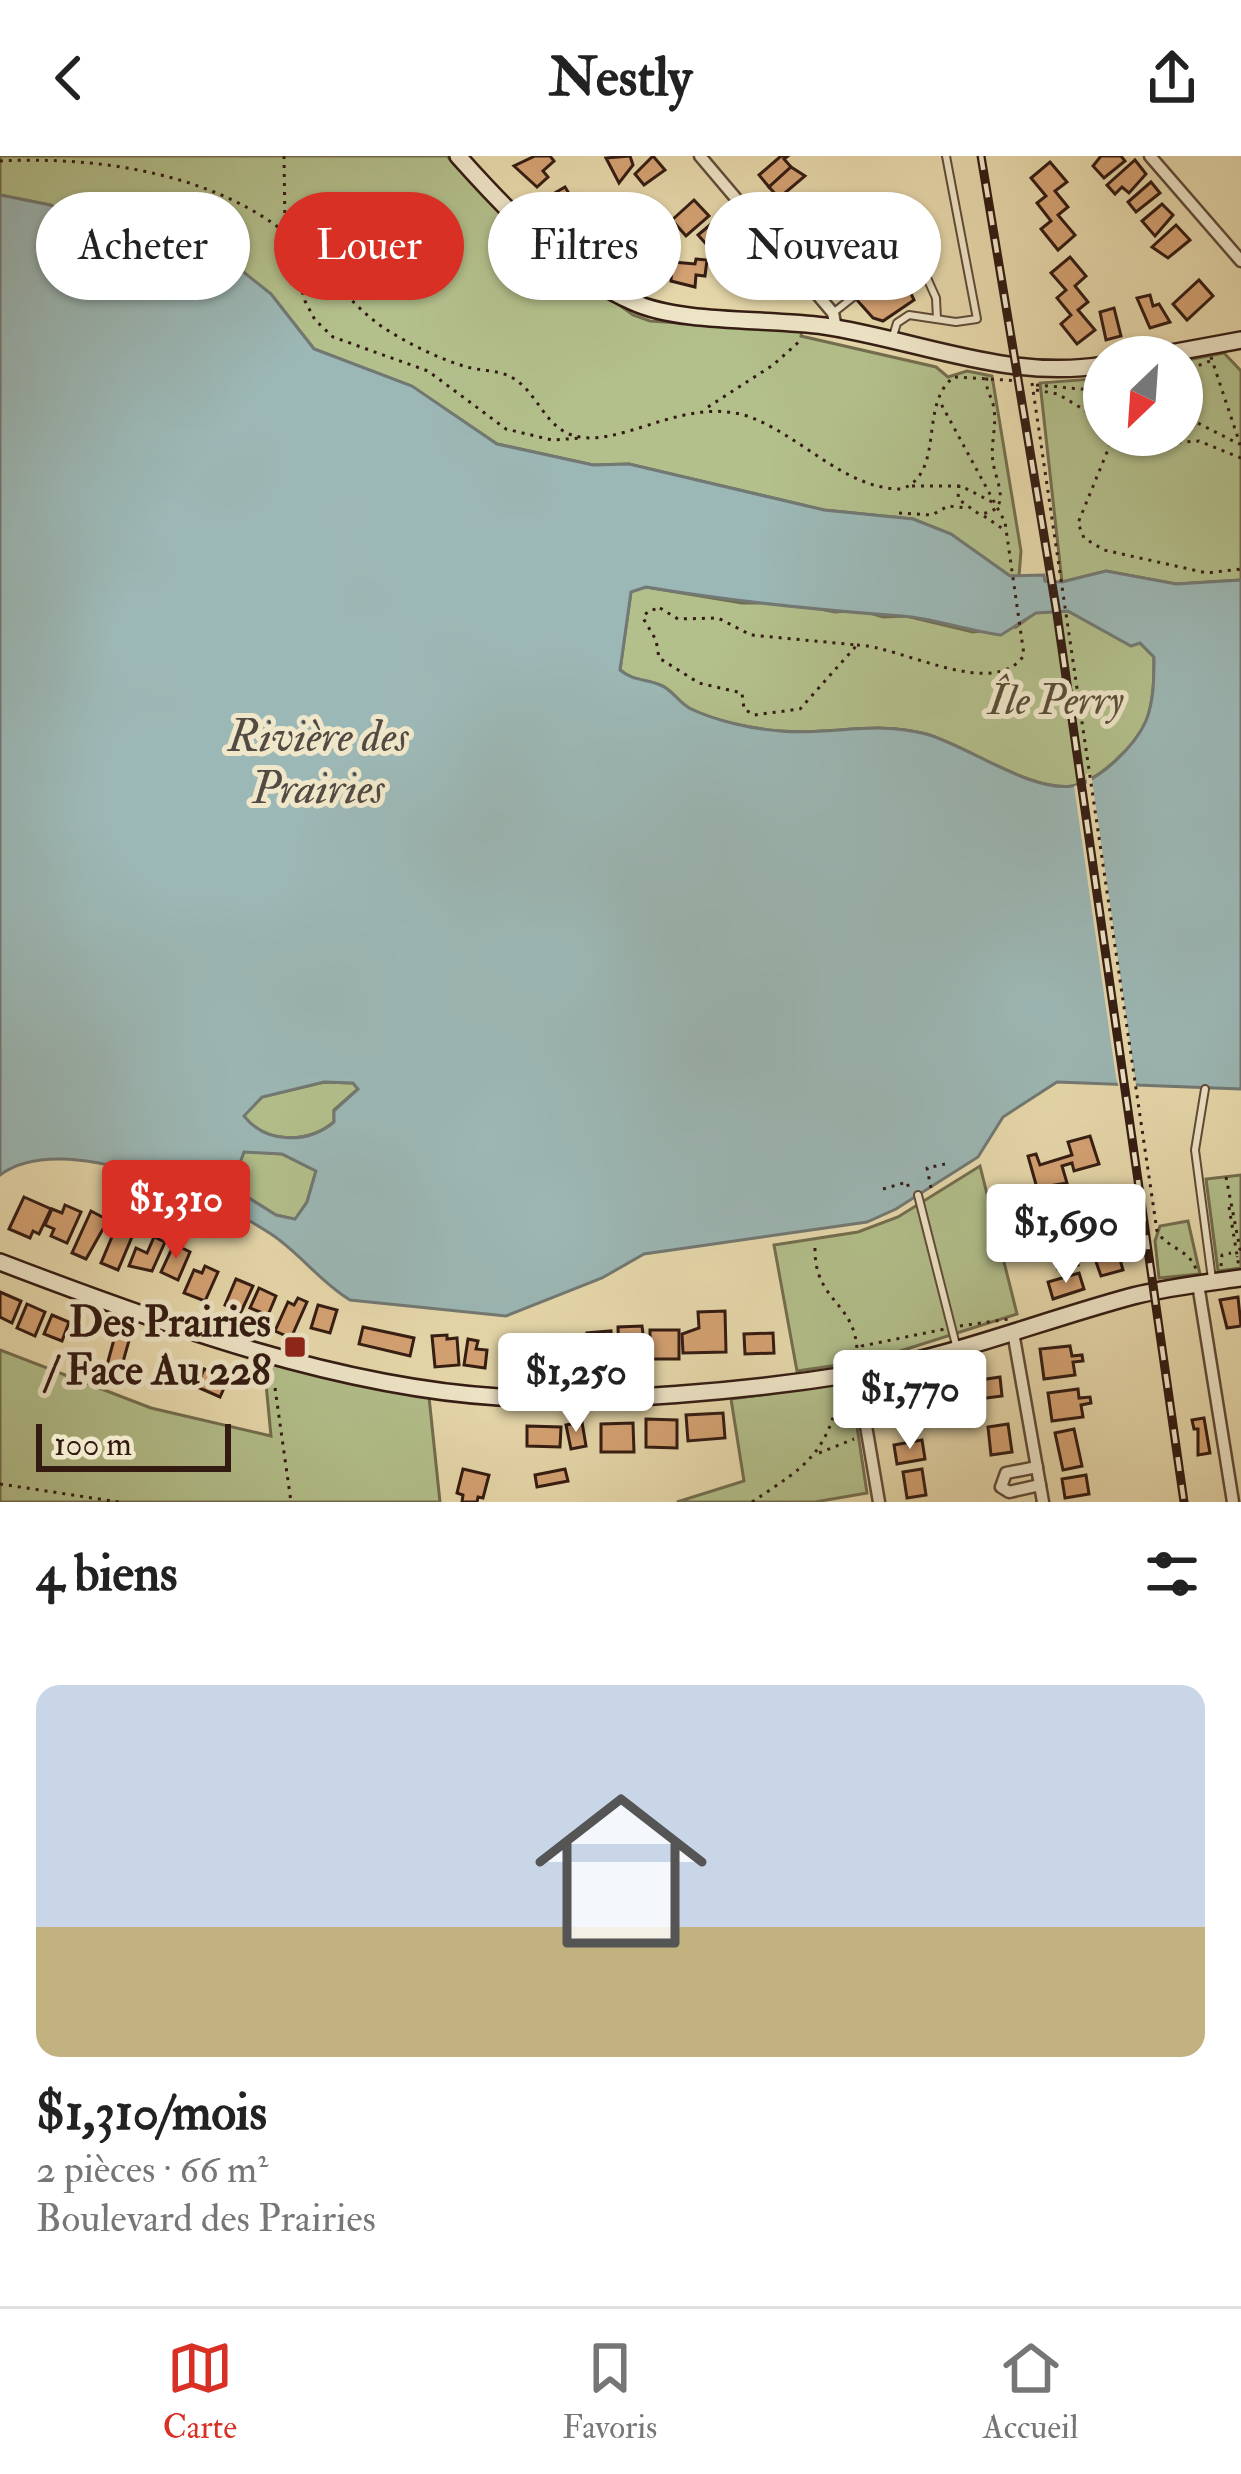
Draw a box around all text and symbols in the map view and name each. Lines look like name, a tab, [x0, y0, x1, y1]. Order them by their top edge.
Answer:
text: Nestly	[549, 44, 692, 112]
icon: back	[36, 45, 102, 111]
icon: share	[1139, 45, 1205, 111]
chip: Acheter	[36, 192, 250, 300]
chip: Louer	[274, 192, 464, 300]
chip: Filtres	[488, 192, 681, 300]
chip: Nouveau	[705, 192, 941, 300]
north arrow	[1083, 336, 1203, 456]
map controls	[1083, 336, 1203, 456]
park label: Île Perry	[986, 673, 1124, 727]
water label: Rivière des Prairies	[227, 709, 409, 817]
pin: $1,310	[78, 1160, 274, 1262]
text: $1,310	[129, 1174, 223, 1223]
pin: $1,690	[968, 1184, 1164, 1286]
text: $1,690	[1014, 1198, 1118, 1247]
place label: Des Prairies / Face Au 228	[42, 1297, 271, 1397]
pin: $1,250	[478, 1333, 674, 1435]
marker: Des Prairies / Face Au 228	[282, 1334, 308, 1360]
text: $1,250	[525, 1347, 627, 1396]
pin: $1,770	[812, 1350, 1008, 1452]
text: $1,770	[860, 1364, 960, 1413]
scale bar	[36, 1418, 231, 1471]
text: 100 m	[54, 1424, 132, 1465]
icon: filters	[1139, 1541, 1205, 1607]
text: 4 biens	[36, 1542, 178, 1606]
icon: home	[513, 1763, 729, 1979]
text: $1,310/mois	[36, 2081, 267, 2145]
text: 2 pièces · 66 m²	[36, 2145, 268, 2194]
text: Boulevard des Prairies	[36, 2194, 376, 2243]
tab: Carte	[163, 2335, 237, 2448]
tab: Favoris	[562, 2335, 657, 2448]
tab: Accueil	[983, 2335, 1078, 2448]

